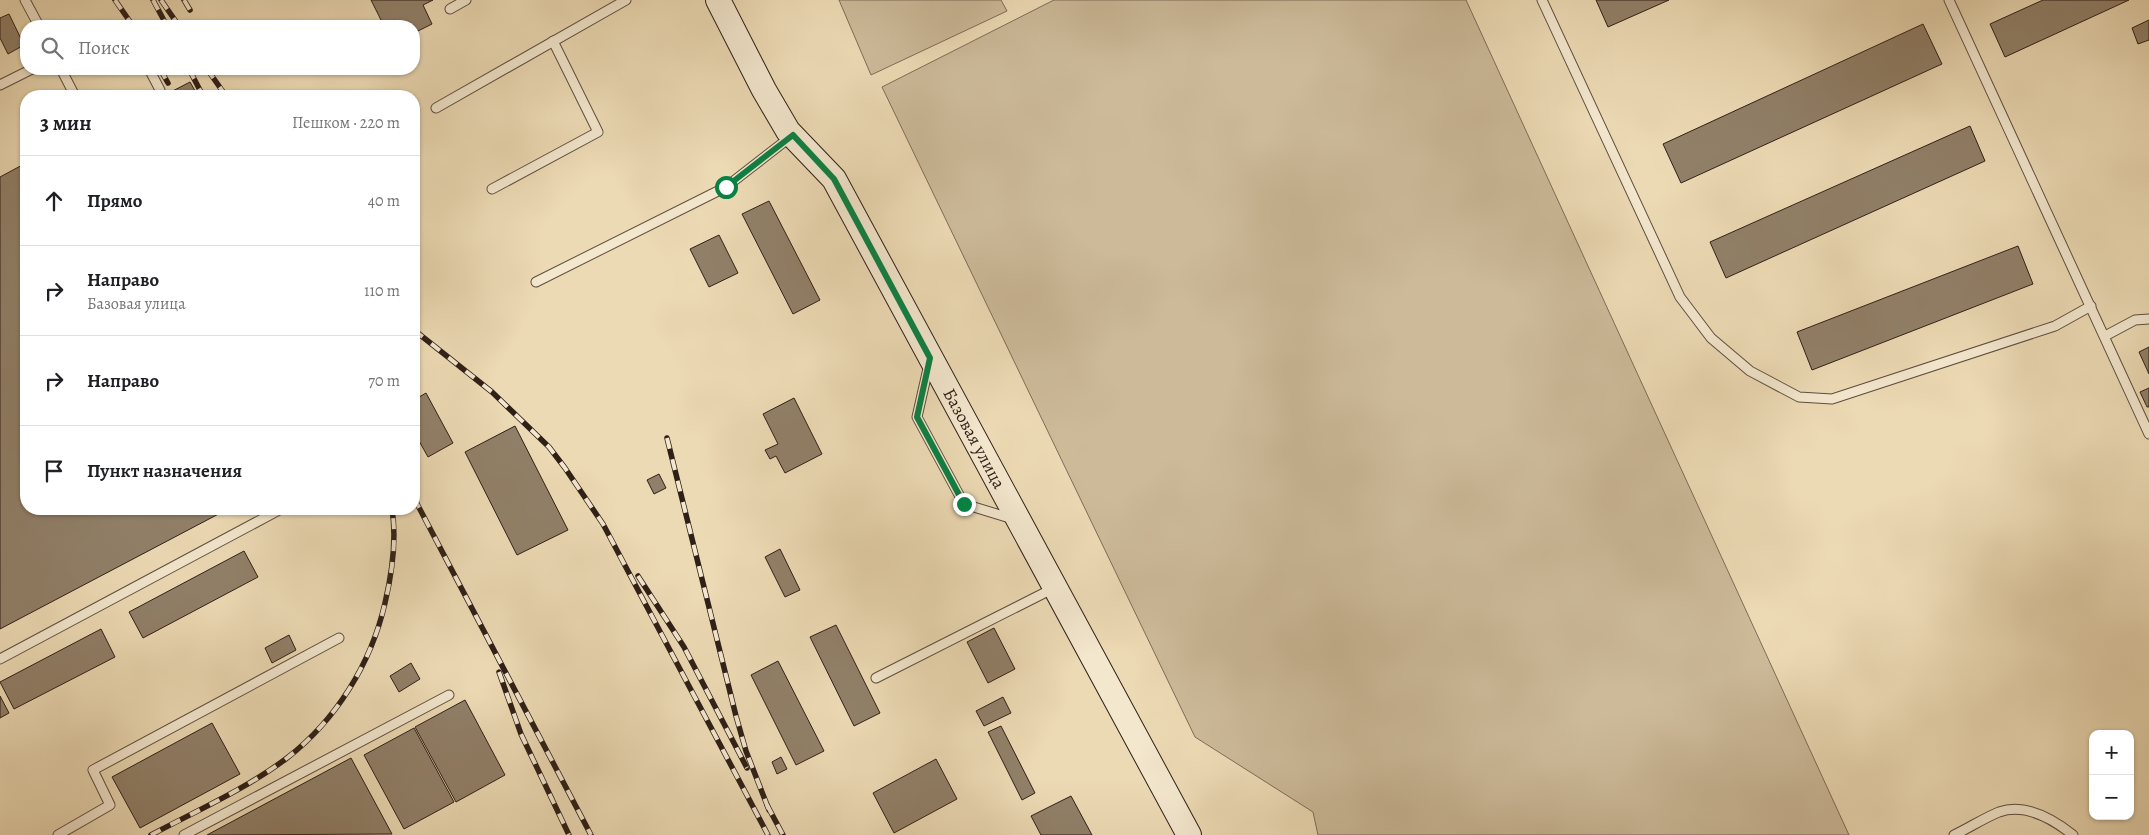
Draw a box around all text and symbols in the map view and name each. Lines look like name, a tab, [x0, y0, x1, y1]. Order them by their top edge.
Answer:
search box	[20, 20, 420, 75]
icon: search	[38, 34, 66, 62]
text: Поиск	[78, 35, 130, 61]
text: 3 мин	[40, 109, 92, 137]
text: Пешком · 220 m	[292, 112, 400, 134]
route start	[715, 176, 738, 199]
icon: ahead	[40, 187, 68, 215]
text: Прямо	[87, 188, 142, 214]
text: 40 m	[368, 190, 400, 212]
text: Направо	[87, 267, 159, 293]
icon: right	[40, 277, 68, 305]
text: 110 m	[364, 280, 400, 302]
text: Базовая улица	[87, 293, 186, 315]
icon: right	[40, 367, 68, 395]
text: Направо	[87, 368, 159, 394]
text: 70 m	[368, 370, 400, 392]
street label: Базовая улица	[937, 384, 1012, 494]
icon: arrive	[40, 457, 68, 485]
text: Пункт назначения	[87, 458, 242, 484]
route end	[953, 493, 976, 516]
map controls	[2089, 730, 2134, 820]
button: +	[2089, 730, 2134, 775]
button: −	[2089, 775, 2134, 820]

